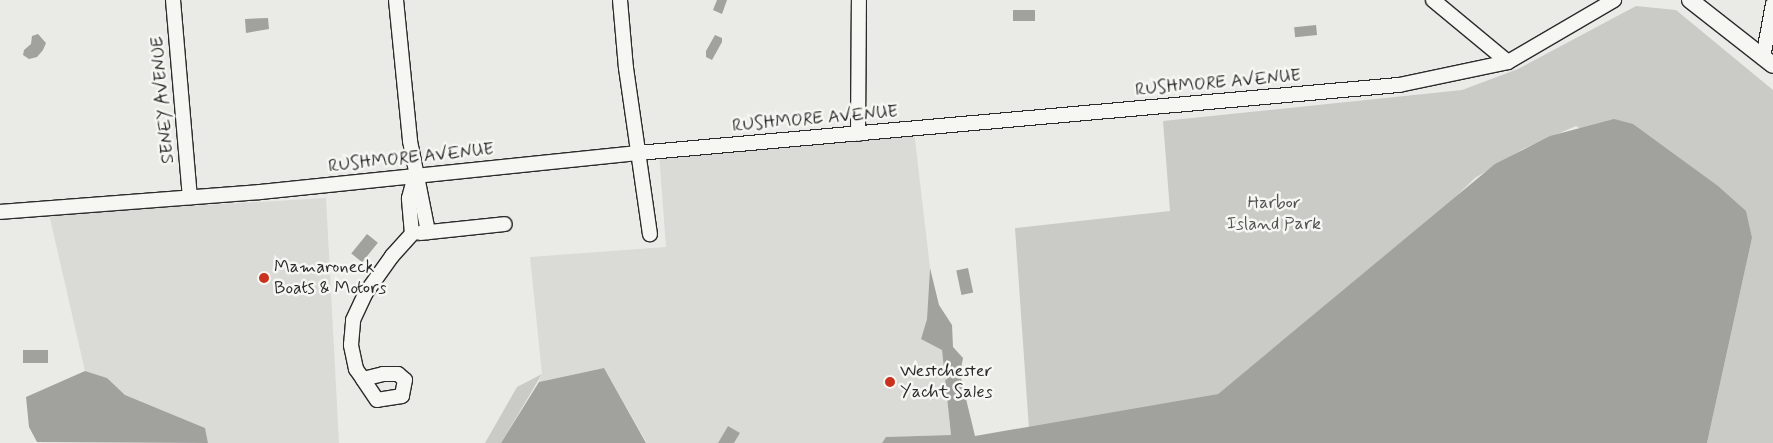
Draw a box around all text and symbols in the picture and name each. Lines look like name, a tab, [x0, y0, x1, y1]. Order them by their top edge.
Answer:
street label: SENEY AVENUE	[147, 34, 179, 166]
street label: RUSHMORE AVENUE	[1134, 65, 1302, 101]
street label: RUSHMORE AVENUE	[731, 101, 899, 137]
street label: RUSHMORE AVENUE	[327, 139, 495, 177]
park label: Harbor Island Park	[1227, 193, 1321, 235]
place label: Mamaroneck Boats & Motors	[274, 257, 386, 300]
marker: Mamaroneck Boats & Motors	[258, 272, 270, 284]
place label: Westchester Yacht Sales	[900, 361, 993, 404]
marker: Westchester Yacht Sales	[884, 376, 896, 388]

